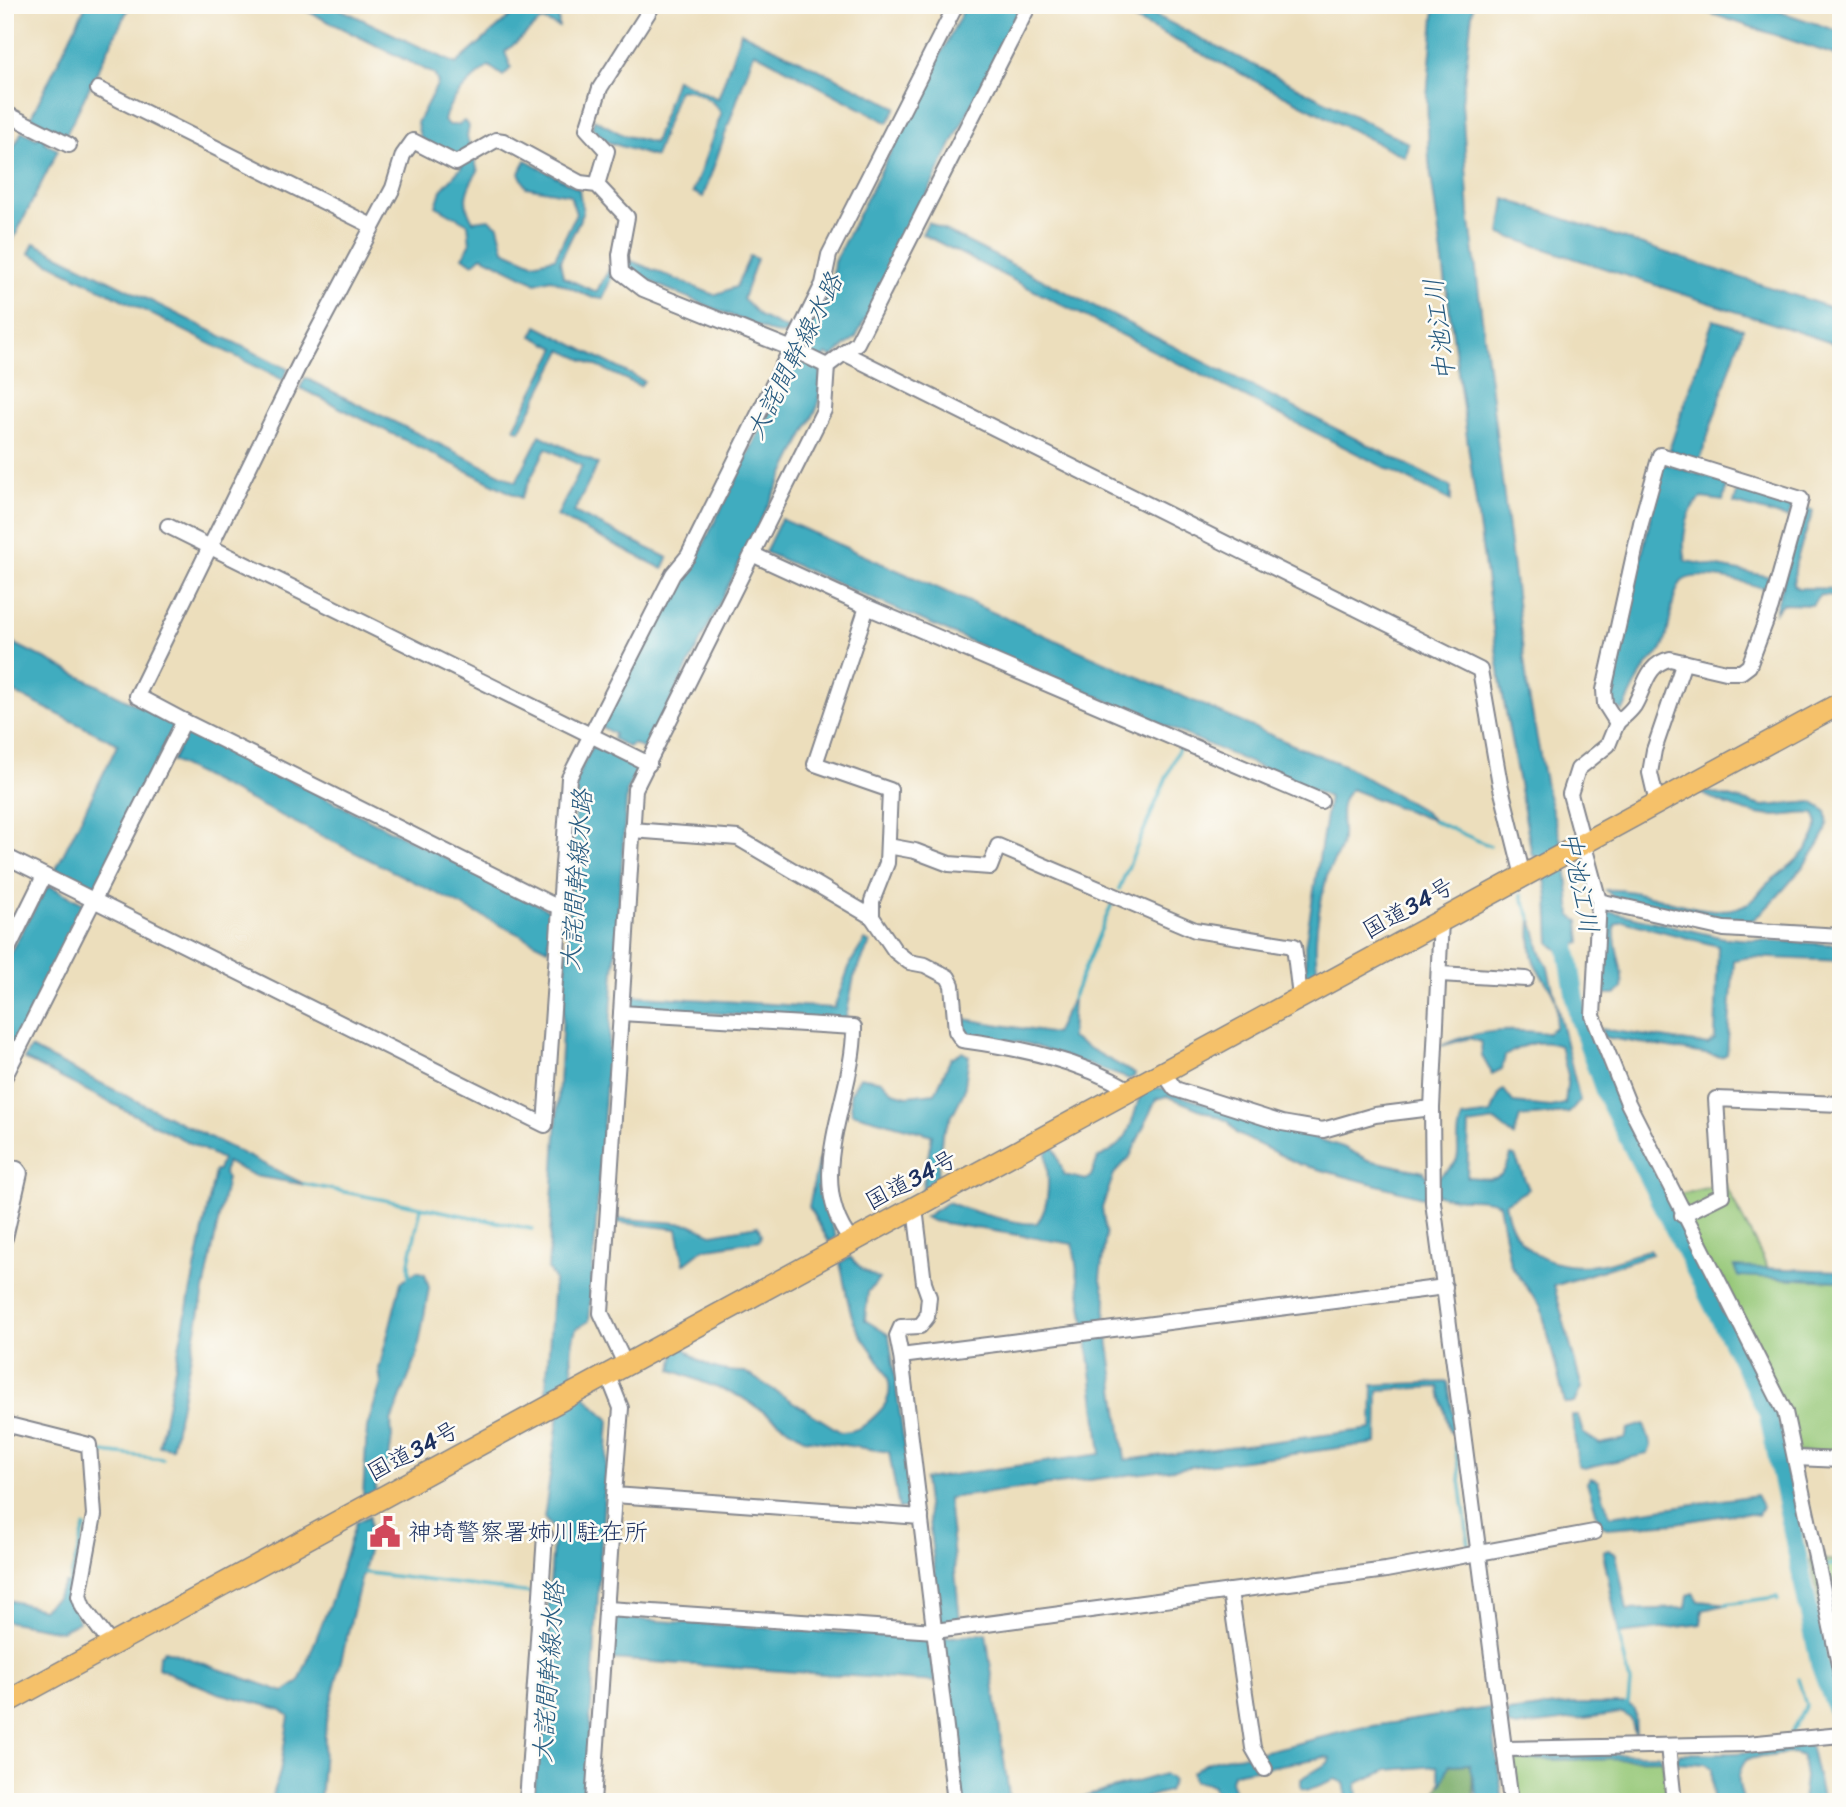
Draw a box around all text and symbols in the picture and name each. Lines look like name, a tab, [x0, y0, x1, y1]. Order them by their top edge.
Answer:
water label: 大詫間幹線水路	[732, 263, 857, 448]
water label: 中池江川	[1410, 276, 1468, 384]
water label: 大詫間幹線水路	[547, 786, 605, 972]
water label: 中池江川	[1547, 827, 1613, 937]
street label: 国道34号	[1354, 865, 1462, 951]
street label: 国道34号	[857, 1138, 965, 1222]
street label: 国道34号	[359, 1409, 467, 1493]
place label: 神埼警察署姉川駐在所	[408, 1511, 648, 1553]
public building icon: 神埼警察署姉川駐在所	[368, 1515, 402, 1549]
water label: 大詫間幹線水路	[519, 1578, 577, 1764]

